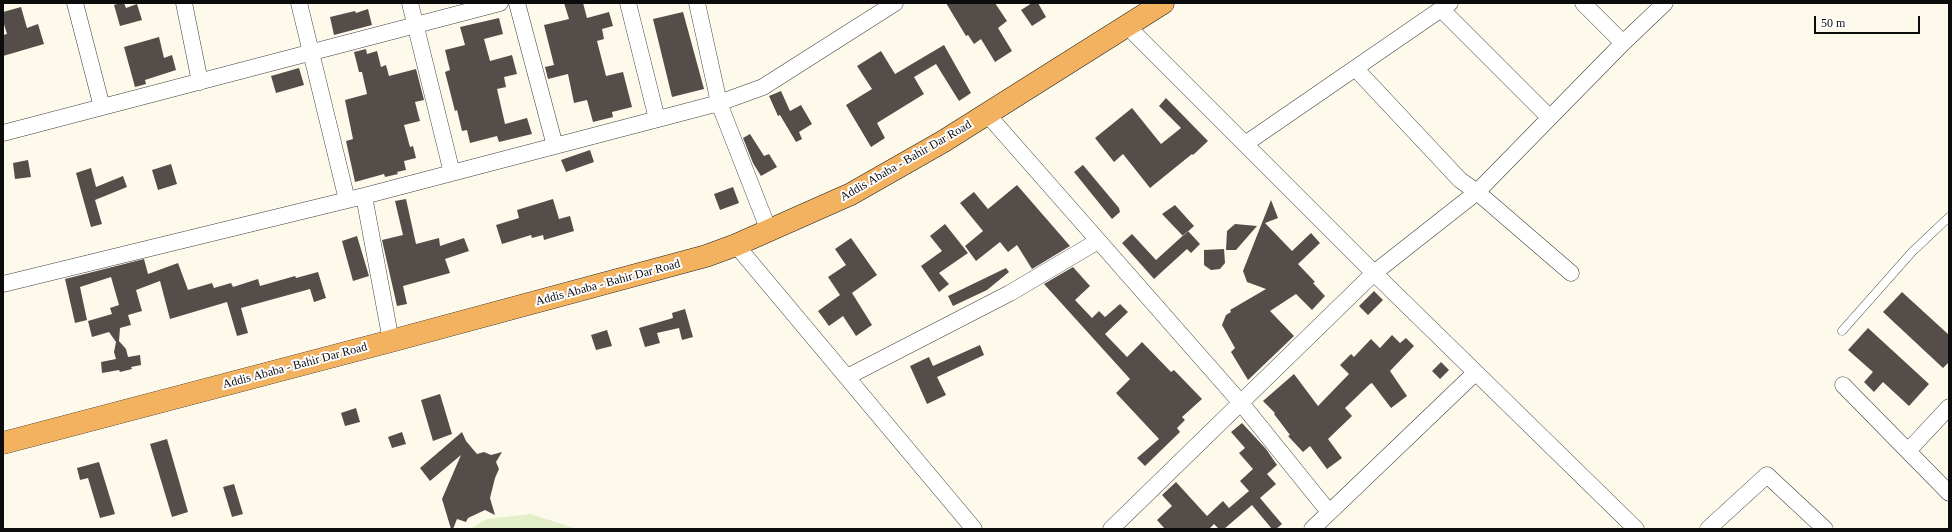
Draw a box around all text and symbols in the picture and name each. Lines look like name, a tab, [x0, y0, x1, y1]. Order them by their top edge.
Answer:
scale bar	[1816, 8, 1922, 34]
text: 50 m	[1821, 16, 1845, 30]
street label: Addis Ababa - Bahir Dar Road	[838, 118, 974, 204]
street label: Addis Ababa - Bahir Dar Road	[534, 257, 682, 309]
street label: Addis Ababa - Bahir Dar Road	[221, 340, 369, 392]

